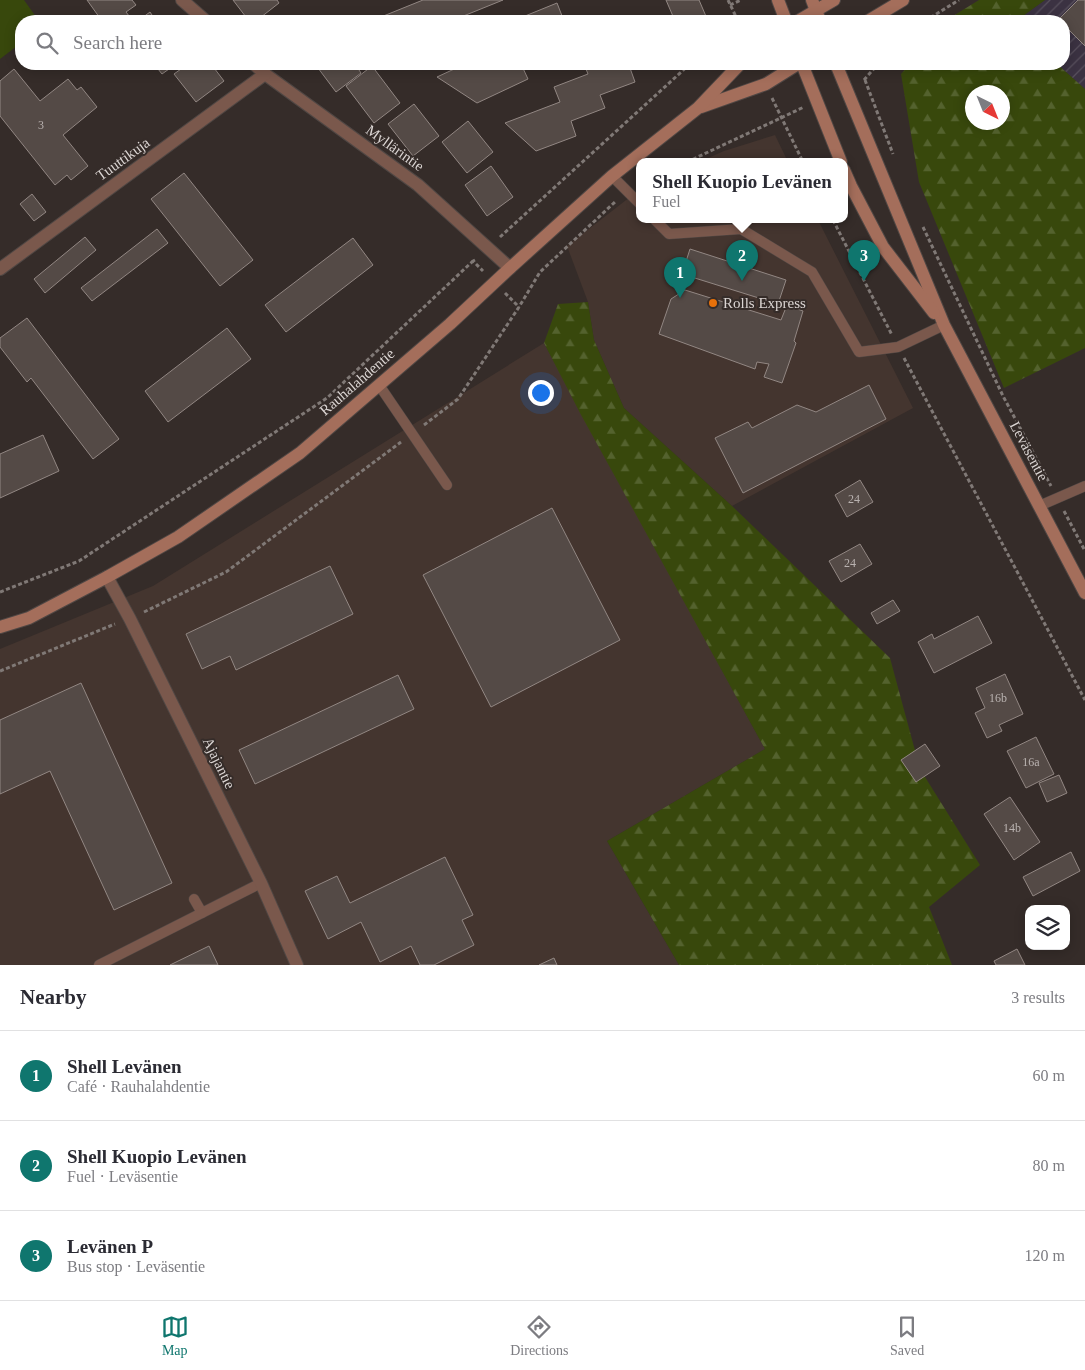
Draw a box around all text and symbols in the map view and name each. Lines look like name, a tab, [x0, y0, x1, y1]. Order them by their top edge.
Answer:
search box	[15, 15, 1070, 70]
icon: search	[33, 29, 61, 57]
text: Search here	[73, 32, 162, 53]
north arrow	[965, 85, 1010, 130]
house number: 3	[38, 118, 44, 132]
street label: Myllärintie	[363, 122, 427, 175]
street label: Tuuttikuja	[93, 134, 153, 184]
popup	[636, 158, 848, 223]
text: Shell Kuopio Levänen	[652, 171, 832, 192]
text: Fuel	[652, 193, 681, 210]
pin: 2	[726, 240, 758, 281]
pin: 3	[848, 240, 880, 281]
pin: 1	[664, 257, 696, 298]
place label: Rolls Express	[723, 295, 806, 311]
marker: Rolls Express	[707, 297, 719, 309]
street label: Rauhalahdentie	[317, 345, 398, 419]
your location	[528, 380, 554, 406]
street label: Leväsentie	[1007, 419, 1051, 484]
house number: 24	[848, 492, 860, 506]
house number: 24	[844, 556, 856, 570]
house number: 16b	[989, 691, 1007, 705]
street label: Ajajantie	[200, 735, 238, 792]
house number: 16a	[1022, 755, 1040, 769]
house number: 14b	[1003, 821, 1021, 835]
map controls	[1025, 905, 1070, 950]
button: layers	[1025, 905, 1070, 950]
text: Nearby	[20, 985, 87, 1009]
text: 3 results	[1011, 989, 1065, 1006]
text: Shell Levänen	[67, 1056, 182, 1077]
text: 1	[32, 1067, 40, 1084]
text: 60 m	[1033, 1067, 1065, 1084]
text: Café · Rauhalahdentie	[67, 1078, 210, 1095]
text: Shell Kuopio Levänen	[67, 1146, 247, 1167]
text: 2	[32, 1157, 40, 1174]
text: 80 m	[1033, 1157, 1065, 1174]
text: Fuel · Leväsentie	[67, 1168, 178, 1185]
text: Levänen P	[67, 1236, 153, 1257]
text: 3	[32, 1247, 40, 1264]
text: 120 m	[1025, 1247, 1065, 1264]
text: Bus stop · Leväsentie	[67, 1258, 205, 1275]
tab: Map	[161, 1313, 189, 1359]
tab: Directions	[510, 1313, 569, 1359]
tab: Saved	[890, 1313, 924, 1359]

